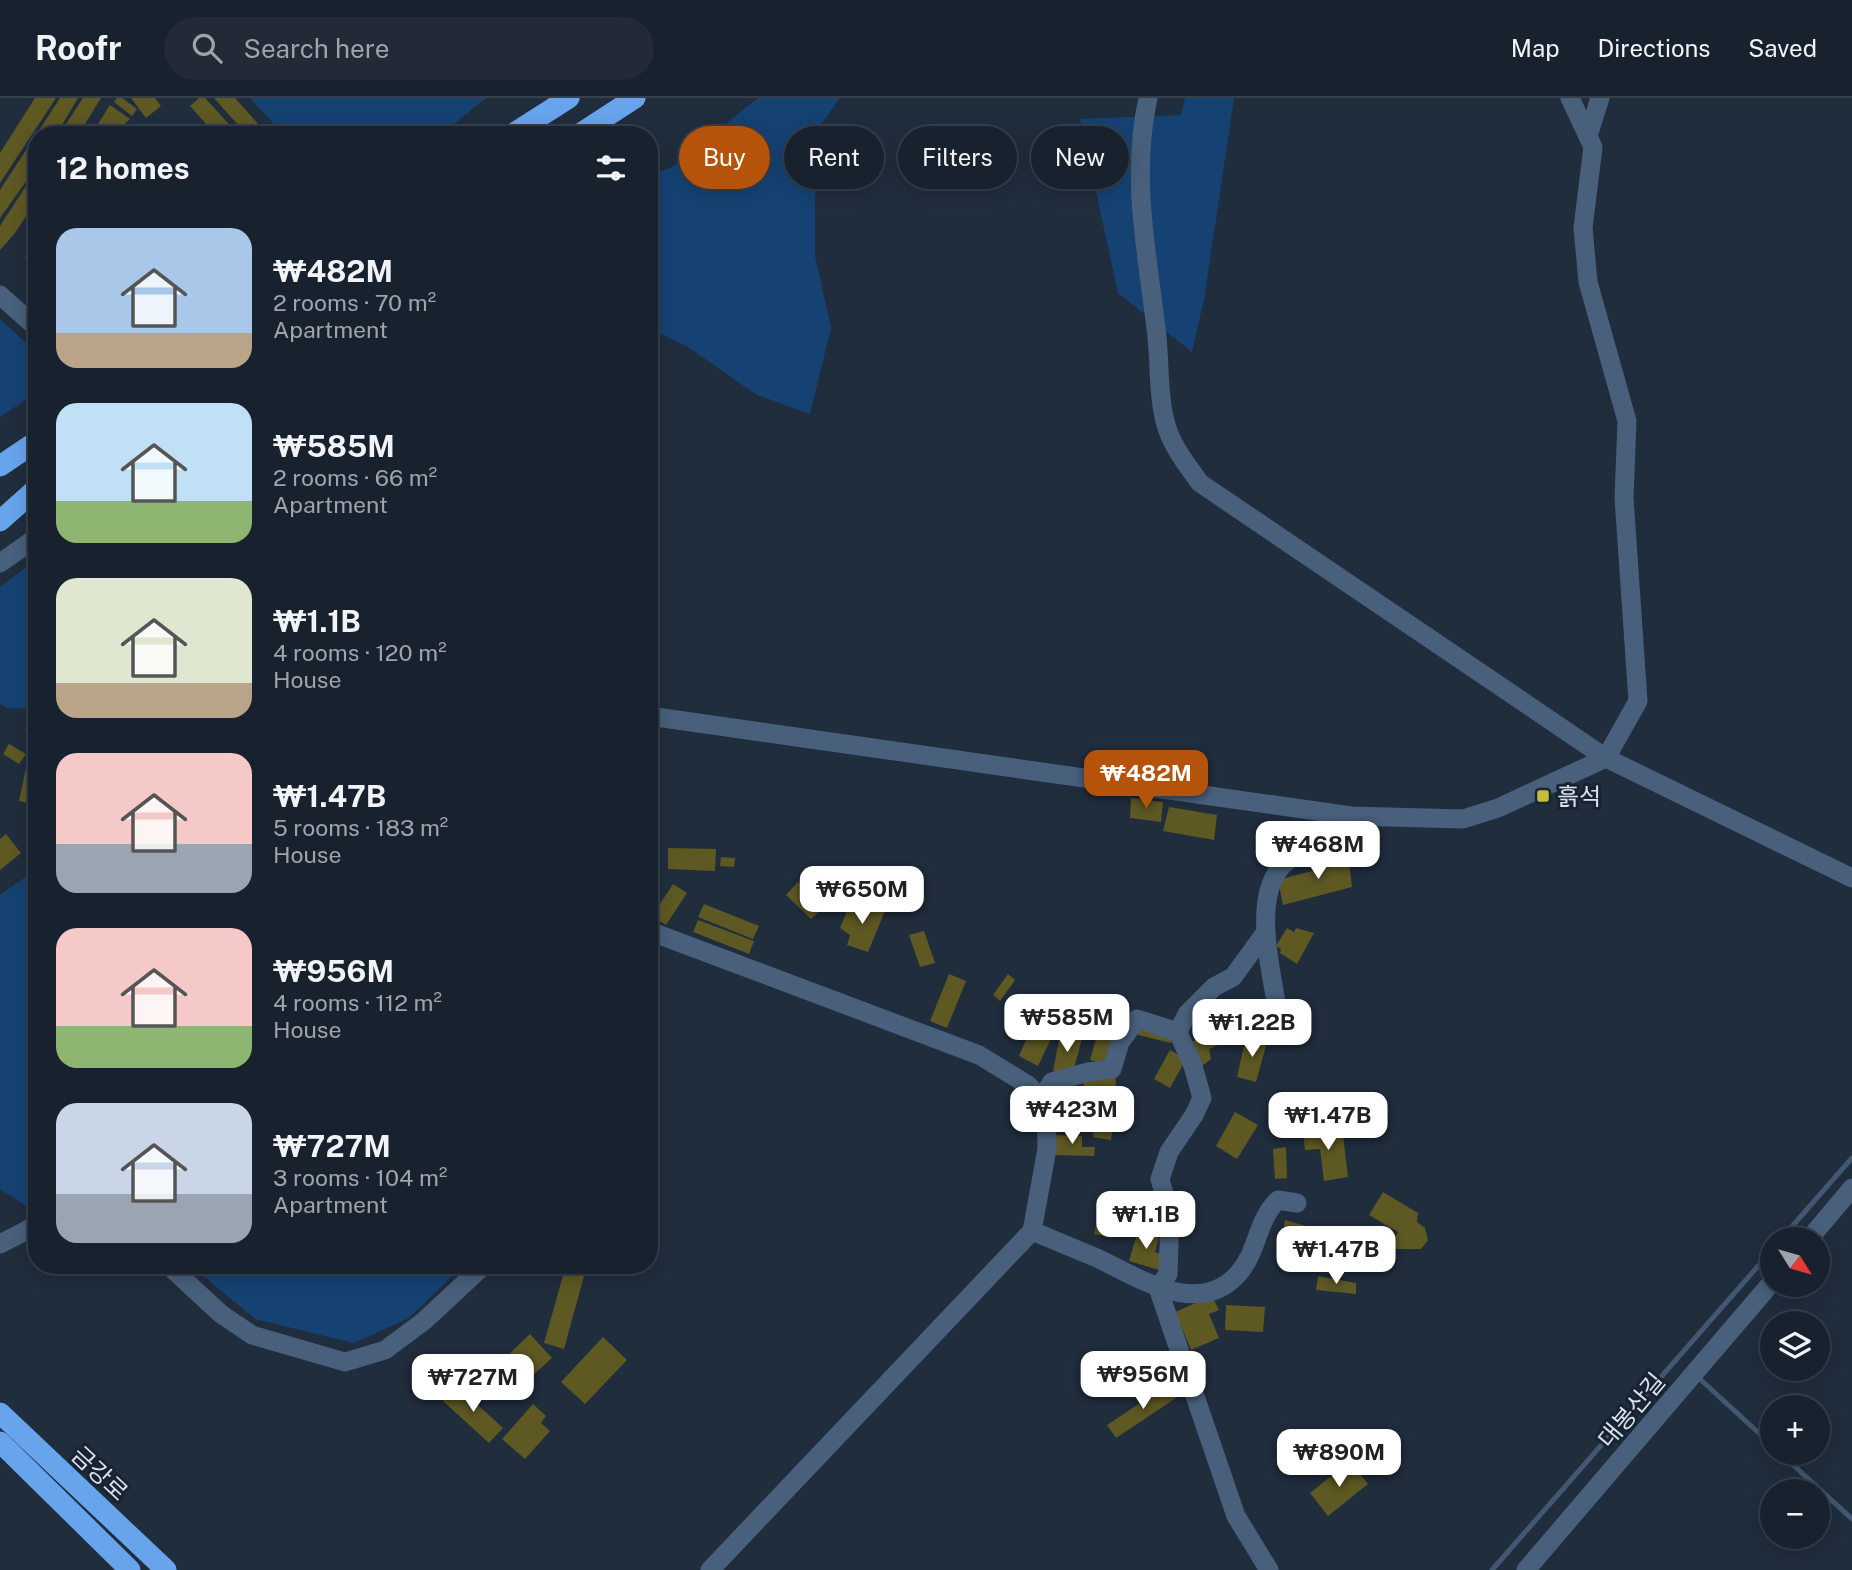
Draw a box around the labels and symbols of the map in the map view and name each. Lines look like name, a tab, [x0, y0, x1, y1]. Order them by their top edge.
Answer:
pin: ₩482M	[1097, 750, 1195, 810]
place label: 흙석	[1557, 782, 1601, 810]
marker: 흙석	[1535, 788, 1551, 804]
pin: ₩468M	[1269, 822, 1367, 881]
pin: ₩650M	[813, 866, 911, 926]
pin: ₩585M	[1018, 995, 1116, 1054]
pin: ₩1.22B	[1195, 1000, 1309, 1059]
pin: ₩423M	[1023, 1086, 1121, 1146]
pin: ₩1.47B	[1271, 1093, 1385, 1152]
pin: ₩1.1B	[1097, 1192, 1195, 1251]
pin: ₩1.47B	[1279, 1226, 1393, 1286]
north arrow	[1760, 1227, 1830, 1297]
pin: ₩956M	[1094, 1352, 1192, 1411]
pin: ₩727M	[424, 1354, 522, 1414]
street label: 대봉산길	[1592, 1367, 1670, 1453]
pin: ₩890M	[1290, 1430, 1388, 1489]
street label: 금강로	[66, 1440, 134, 1506]

